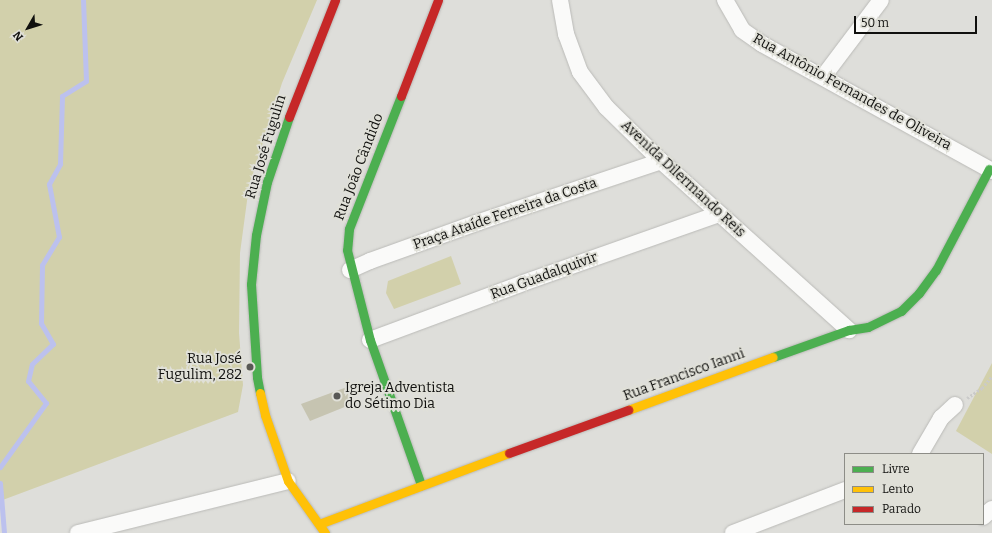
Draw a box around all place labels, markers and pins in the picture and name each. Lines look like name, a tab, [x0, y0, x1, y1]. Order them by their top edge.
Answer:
place label: Rua José Fugulim, 282	[158, 351, 242, 384]
marker: Rua José Fugulim, 282	[245, 362, 255, 372]
place label: Igreja Adventista do Sétimo Dia	[345, 380, 455, 412]
marker: Igreja Adventista do Sétimo Dia	[332, 391, 342, 401]

